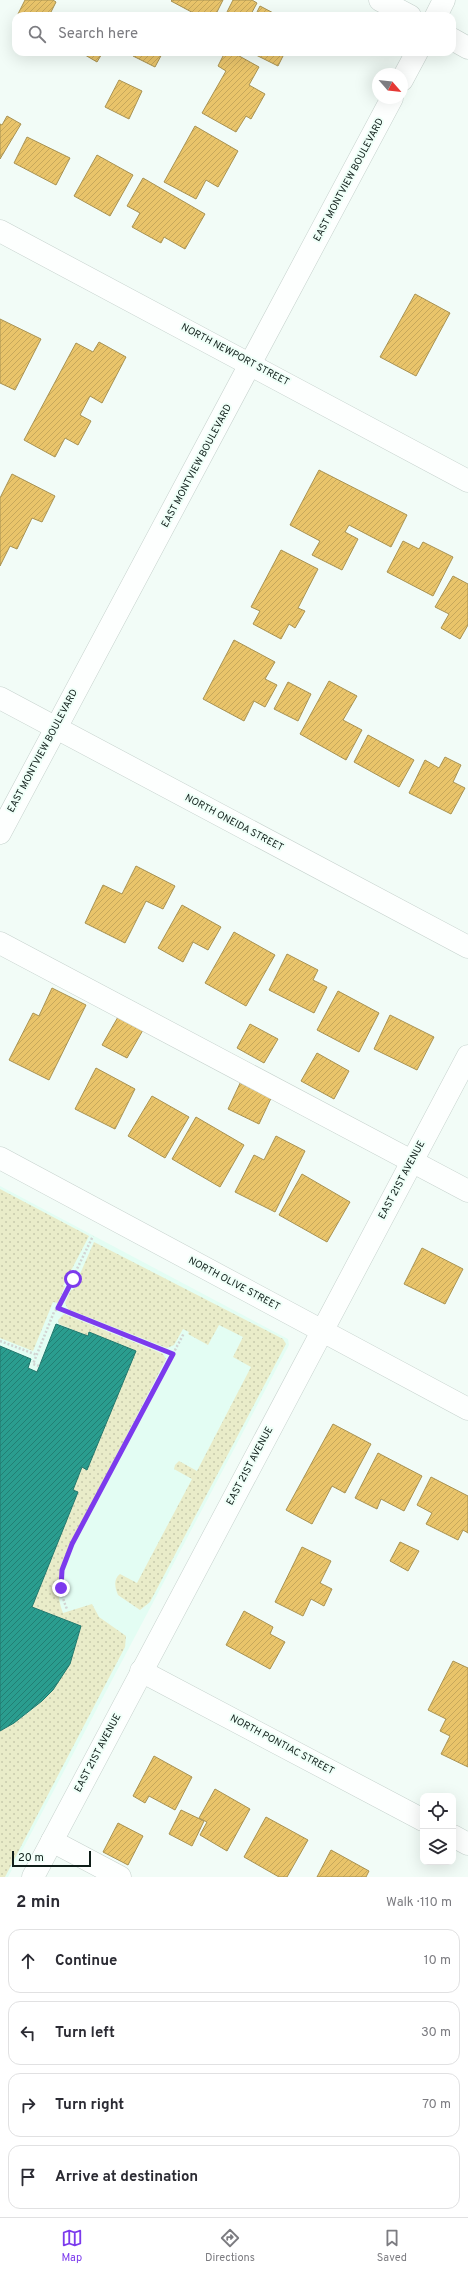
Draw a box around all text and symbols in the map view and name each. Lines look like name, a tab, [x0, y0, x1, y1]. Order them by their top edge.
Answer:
search box	[12, 12, 456, 56]
icon: search	[26, 23, 48, 45]
text: Search here	[58, 25, 138, 44]
north arrow	[372, 68, 408, 104]
street label: EAST MONTVIEW BOULEVARD	[311, 116, 387, 244]
street label: NORTH NEWPORT STREET	[179, 321, 292, 389]
street label: EAST MONTVIEW BOULEVARD	[159, 402, 235, 530]
street label: EAST MONTVIEW BOULEVARD	[5, 687, 81, 815]
street label: NORTH ONEIDA STREET	[182, 791, 286, 855]
street label: EAST 21ST AVENUE	[376, 1138, 428, 1222]
street label: NORTH OLIVE STREET	[186, 1254, 282, 1314]
route start	[64, 1270, 82, 1288]
street label: EAST 21ST AVENUE	[224, 1424, 276, 1508]
route end	[52, 1579, 70, 1597]
street label: EAST 21ST AVENUE	[72, 1711, 124, 1795]
street label: NORTH PONTIAC STREET	[228, 1712, 336, 1778]
map controls	[420, 1793, 456, 1865]
button: locate	[420, 1793, 456, 1829]
button: layers	[420, 1829, 456, 1865]
scale bar	[12, 1849, 91, 1868]
text: 20 m	[18, 1851, 44, 1865]
text: 2 min	[16, 1892, 60, 1914]
text: Walk · 110 m	[386, 1895, 452, 1911]
icon: ahead	[17, 1950, 39, 1972]
text: Continue	[55, 1952, 117, 1971]
text: 10 m	[424, 1953, 451, 1969]
icon: left	[17, 2022, 39, 2044]
text: Turn left	[55, 2024, 115, 2043]
text: 30 m	[421, 2025, 451, 2041]
icon: right	[17, 2094, 39, 2116]
text: Turn right	[55, 2096, 124, 2115]
text: 70 m	[422, 2097, 451, 2113]
icon: arrive	[17, 2166, 39, 2188]
text: Arrive at destination	[55, 2168, 198, 2187]
tab: Map	[61, 2227, 83, 2265]
tab: Directions	[205, 2227, 255, 2265]
tab: Saved	[377, 2227, 407, 2265]

